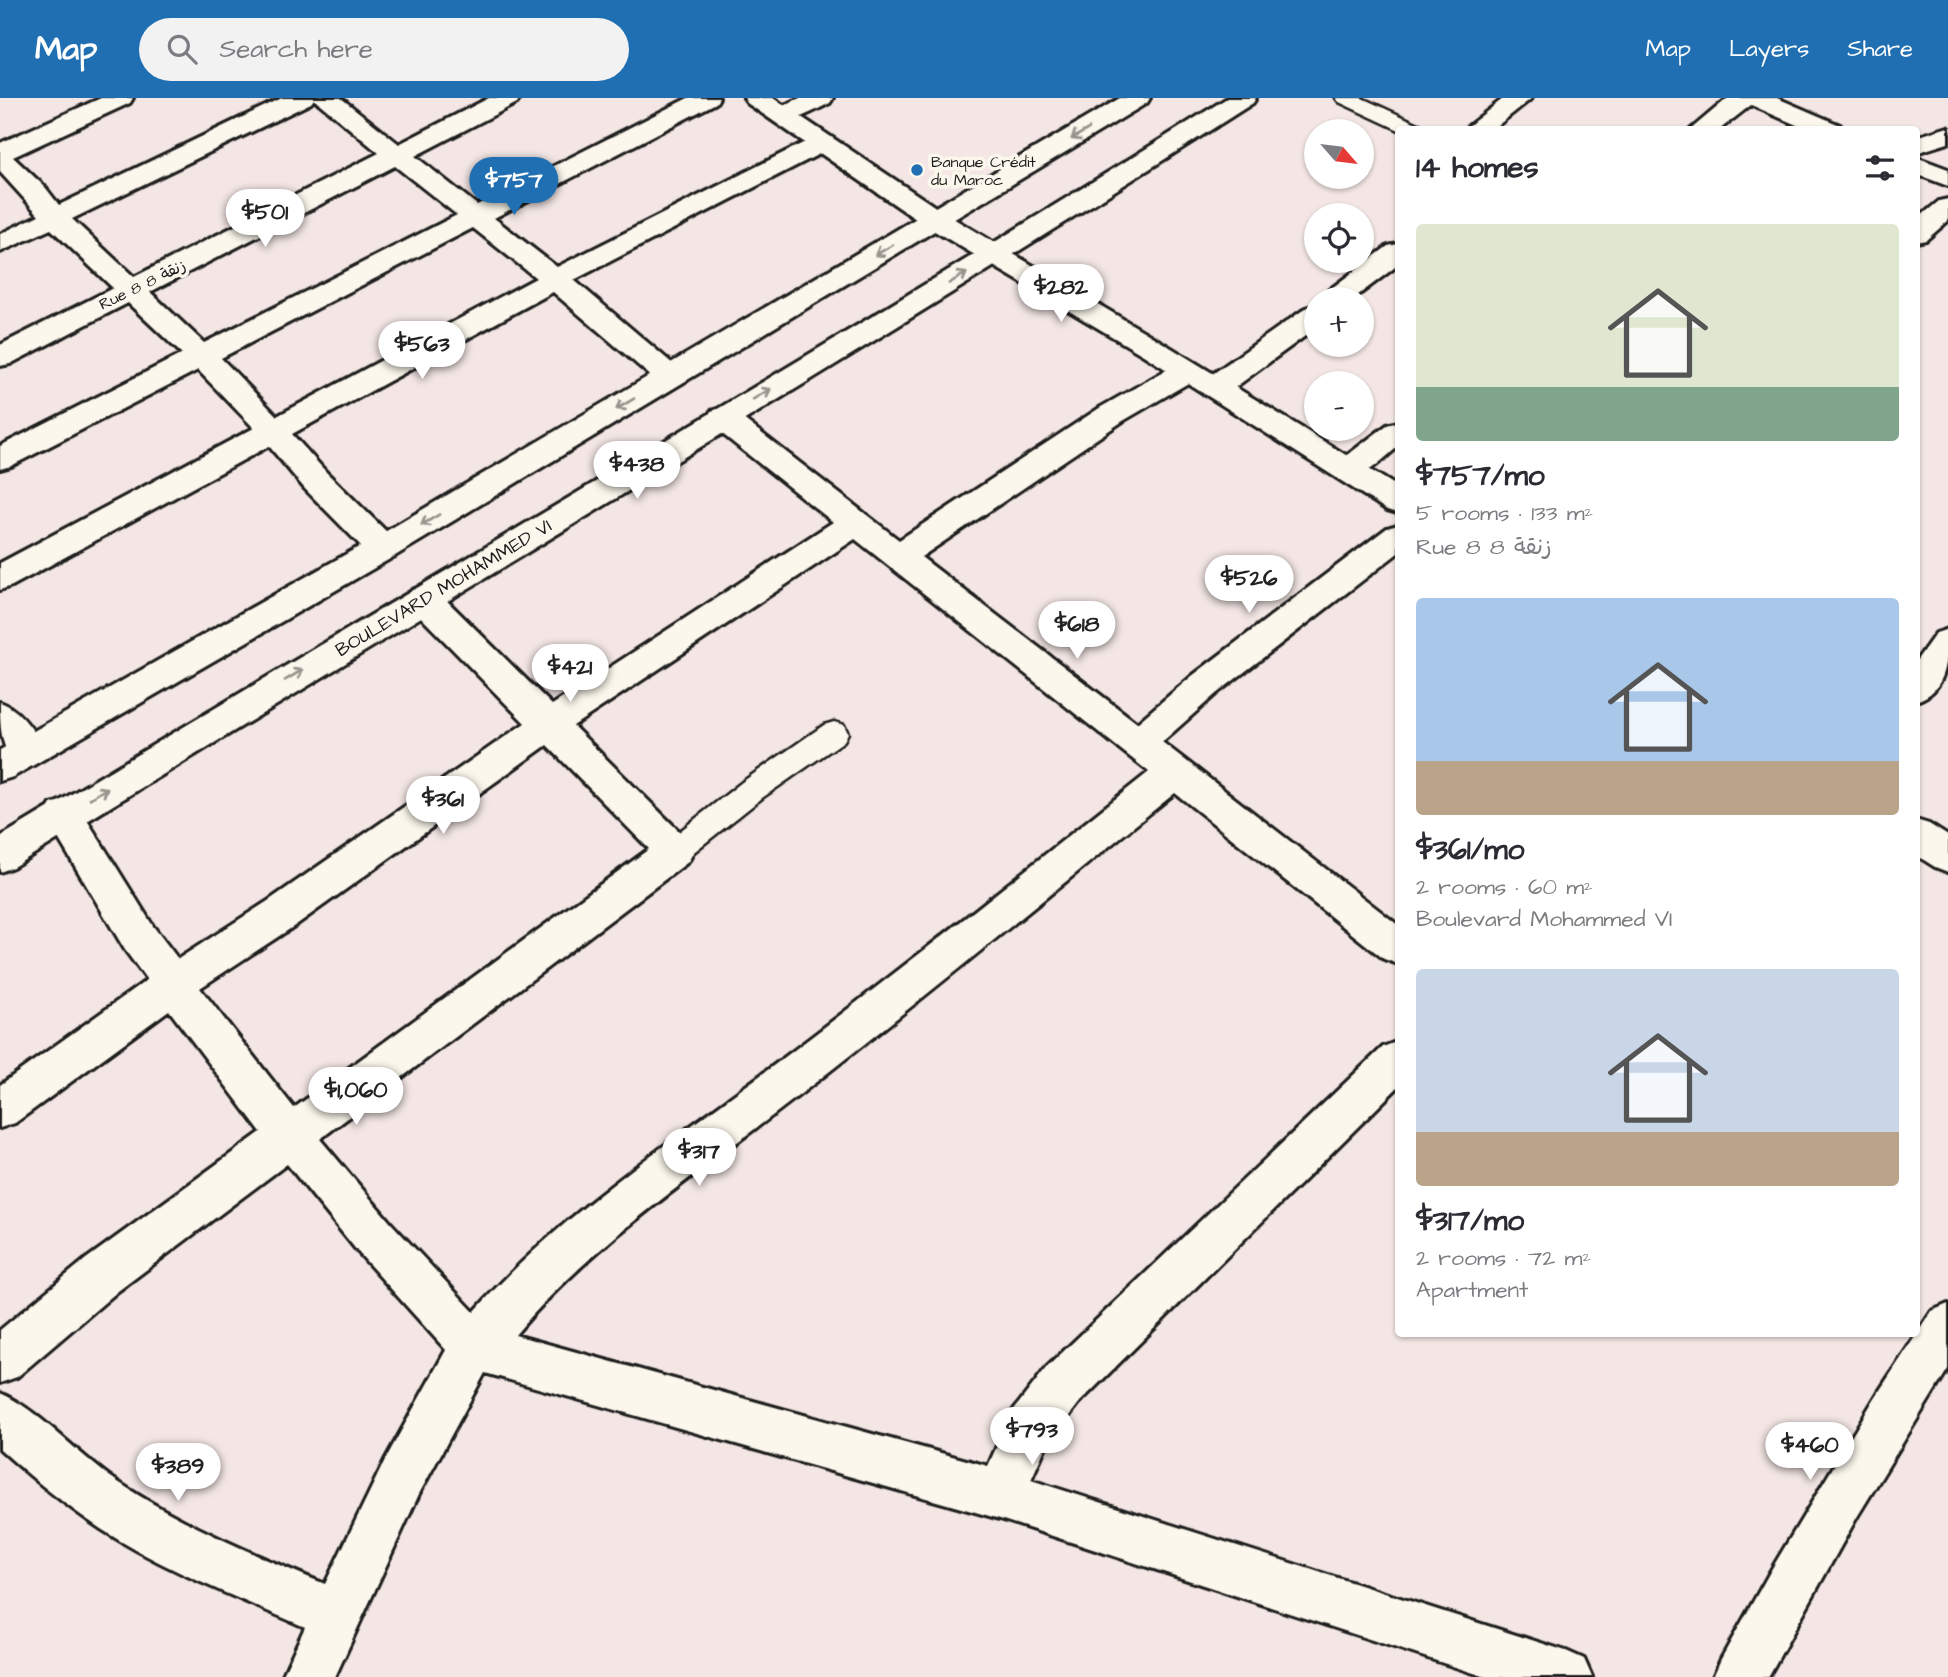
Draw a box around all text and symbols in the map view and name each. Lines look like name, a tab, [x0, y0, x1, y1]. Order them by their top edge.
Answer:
search box	[139, 18, 629, 81]
text: Map	[35, 26, 97, 72]
icon: search	[163, 30, 201, 68]
text: Search here	[219, 31, 373, 67]
text: Map	[1646, 32, 1691, 66]
text: Layers	[1729, 32, 1809, 66]
text: Share	[1847, 32, 1913, 66]
north arrow	[1304, 119, 1374, 189]
map controls	[1304, 119, 1374, 441]
one-way arrow	[1070, 127, 1090, 141]
text: 14 homes	[1416, 147, 1539, 189]
icon: filters	[1861, 149, 1899, 187]
place label: Banque Crédit du Maroc	[931, 151, 1036, 191]
pin: $757	[473, 158, 555, 217]
marker: Banque Crédit du Maroc	[909, 162, 925, 178]
text: $757	[485, 164, 543, 196]
pin: $501	[224, 190, 306, 249]
text: $501	[242, 196, 288, 228]
button: locate	[1304, 203, 1374, 273]
one-way arrow	[874, 244, 895, 257]
street label: Rue 8 8 زنقة	[95, 254, 190, 315]
pin: $282	[1020, 264, 1102, 324]
icon: home	[1595, 270, 1721, 396]
one-way arrow	[947, 271, 967, 285]
text: $282	[1034, 271, 1088, 303]
button: +	[1304, 287, 1374, 357]
pin: $563	[381, 322, 463, 381]
text: $563	[394, 328, 450, 360]
button: −	[1304, 371, 1374, 441]
one-way arrow	[751, 387, 771, 401]
one-way arrow	[616, 397, 636, 411]
pin: $438	[596, 442, 678, 501]
text: $438	[609, 448, 665, 480]
text: $757/mo	[1416, 455, 1545, 497]
text: 5 rooms · 133 m²	[1416, 497, 1593, 529]
street label: BOULEVARD MOHAMMED VI	[330, 513, 557, 664]
one-way arrow	[420, 513, 440, 527]
text: Rue 8 8 زنقة	[1416, 531, 1552, 563]
pin: $526	[1208, 556, 1290, 615]
text: $526	[1221, 562, 1277, 594]
pin: $618	[1036, 602, 1118, 661]
text: $618	[1054, 608, 1100, 640]
pin: $421	[529, 644, 611, 704]
icon: home	[1595, 644, 1721, 770]
text: $421	[548, 651, 592, 683]
one-way arrow	[283, 668, 303, 682]
pin: $361	[402, 776, 484, 836]
text: $361	[422, 783, 464, 815]
one-way arrow	[89, 786, 109, 800]
text: $361/mo	[1416, 829, 1525, 871]
text: 2 rooms · 60 m²	[1416, 871, 1593, 903]
text: Boulevard Mohammed VI	[1416, 903, 1673, 935]
icon: home	[1595, 1015, 1721, 1141]
pin: $1,060	[299, 1068, 413, 1127]
text: $1,060	[324, 1074, 388, 1106]
pin: $317	[658, 1128, 740, 1188]
text: $317	[678, 1135, 720, 1167]
text: $317/mo	[1416, 1200, 1524, 1242]
text: 2 rooms · 72 m²	[1416, 1242, 1591, 1274]
text: Apartment	[1416, 1274, 1528, 1306]
pin: $793	[991, 1408, 1073, 1467]
text: $793	[1006, 1414, 1058, 1446]
pin: $460	[1769, 1422, 1851, 1482]
text: $460	[1781, 1429, 1839, 1461]
pin: $389	[137, 1444, 219, 1503]
text: $389	[152, 1450, 204, 1482]

